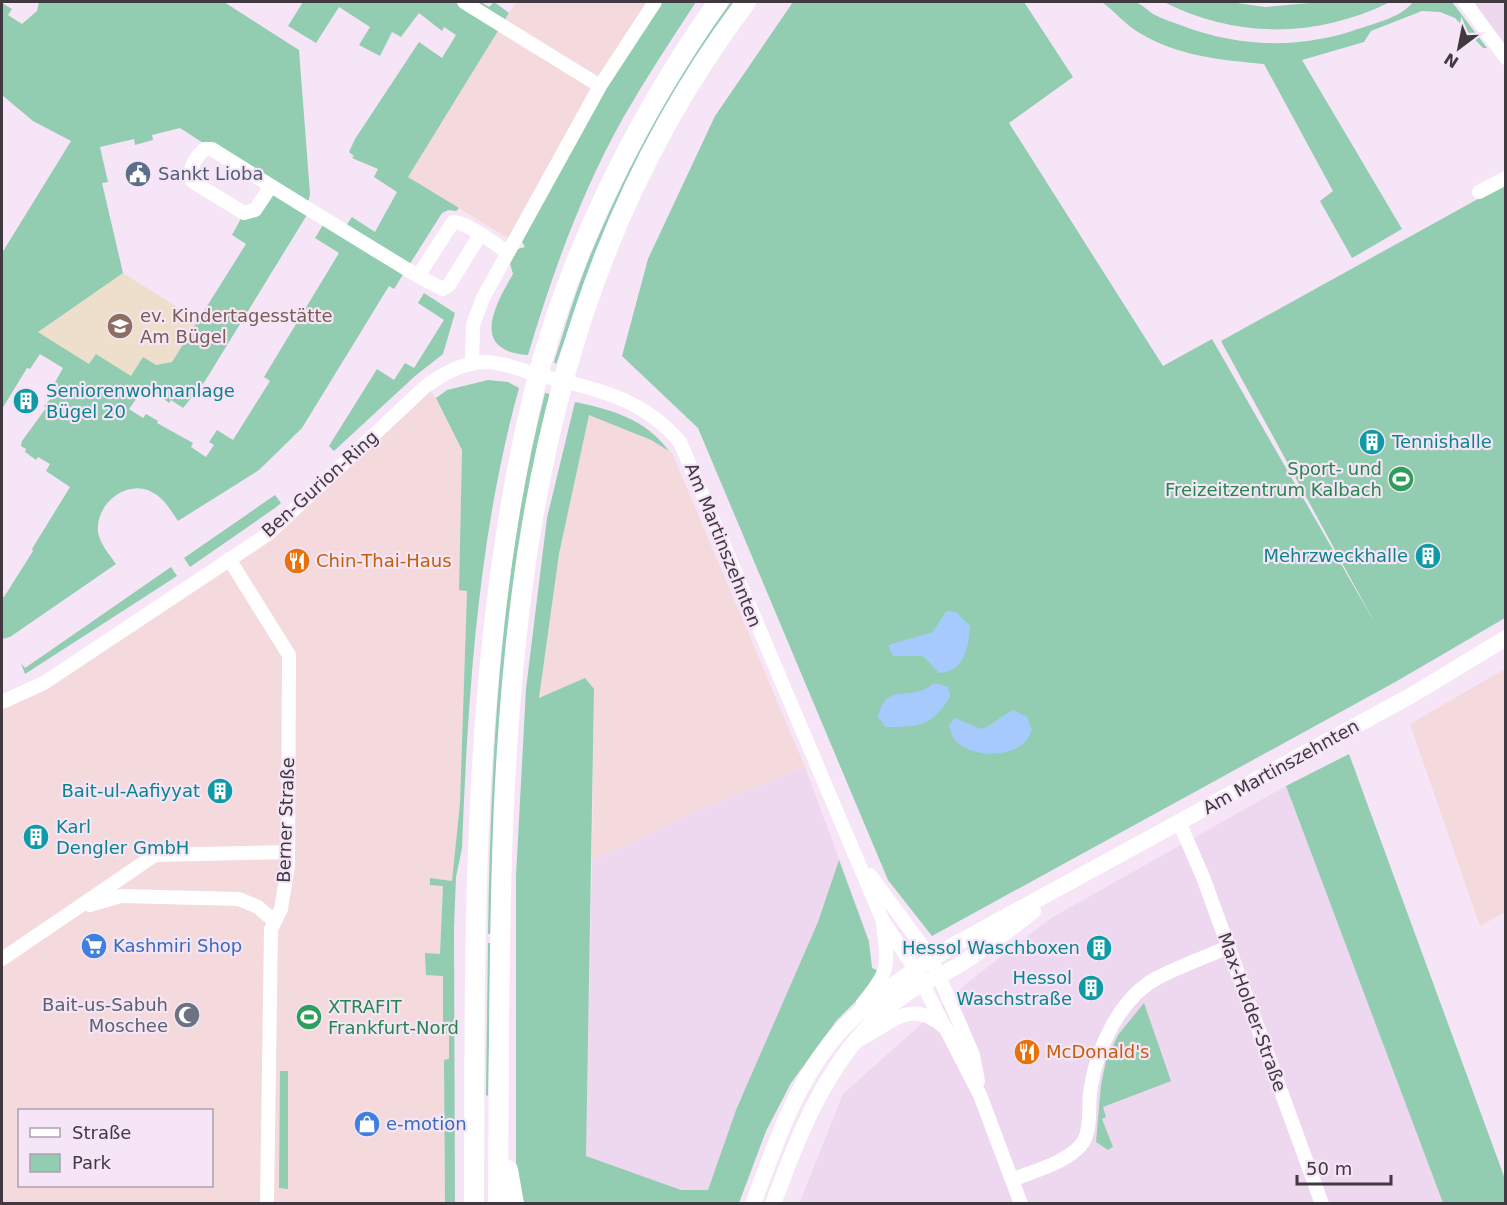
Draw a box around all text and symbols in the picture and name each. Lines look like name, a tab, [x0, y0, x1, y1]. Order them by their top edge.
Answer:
north arrow	[1429, 18, 1489, 78]
text: N	[1441, 49, 1462, 72]
public building icon: Sankt Lioba	[123, 159, 153, 189]
place label: Sankt Lioba	[158, 163, 264, 184]
place label: ev. Kindertagesstätte Am Bügel	[140, 305, 333, 347]
school or university icon: ev. Kindertagesstätte Am Bügel	[105, 311, 135, 341]
place label: Seniorenwohnanlage Bügel 20	[46, 380, 235, 422]
building icon: Seniorenwohnanlage Bügel 20	[11, 386, 41, 416]
street label: Ben-Gurion-Ring	[257, 426, 382, 541]
building icon: Tennishalle	[1357, 427, 1387, 457]
place label: Tennishalle	[1391, 431, 1492, 452]
place label: Sport- und Freizeitzentrum Kalbach	[1165, 458, 1382, 500]
street label: Am Martinszehnten	[681, 460, 766, 630]
sports icon: Sport- und Freizeitzentrum Kalbach	[1386, 464, 1416, 494]
building icon: Mehrzweckhalle	[1413, 541, 1443, 571]
place label: Mehrzweckhalle	[1264, 545, 1408, 566]
restaurant icon: Chin-Thai-Haus	[282, 546, 312, 576]
place label: Chin-Thai-Haus	[316, 550, 452, 571]
street label: Am Martinszehnten	[1199, 715, 1362, 818]
street label: Berner Straße	[273, 757, 298, 883]
building icon: Bait-ul-Aafiyyat	[205, 776, 235, 806]
place label: Bait-ul-Aafiyyat	[61, 780, 200, 801]
place label: Karl Dengler GmbH	[56, 816, 189, 858]
building icon: Karl Dengler GmbH	[21, 822, 51, 852]
street label: Max-Holder-Straße	[1214, 929, 1291, 1094]
supermarket icon: Kashmiri Shop	[79, 931, 109, 961]
building icon: Hessol Waschboxen	[1084, 933, 1114, 963]
place label: Kashmiri Shop	[113, 935, 242, 956]
place label: Hessol Waschboxen	[902, 937, 1080, 958]
place label: Hessol Waschstraße	[956, 967, 1072, 1009]
building icon: Hessol Waschstraße	[1076, 973, 1106, 1003]
place label: Bait-us-Sabuh Moschee	[42, 994, 168, 1036]
place label: XTRAFIT Frankfurt-Nord	[328, 996, 459, 1038]
mosque icon: Bait-us-Sabuh Moschee	[172, 1000, 202, 1030]
sports icon: XTRAFIT Frankfurt-Nord	[294, 1002, 324, 1032]
restaurant icon: McDonald's	[1012, 1037, 1042, 1067]
place label: McDonald's	[1046, 1041, 1150, 1062]
legend	[18, 1109, 213, 1187]
shop icon: e-motion	[352, 1109, 382, 1139]
place label: e-motion	[386, 1113, 467, 1134]
text: Straße	[72, 1122, 131, 1143]
scale bar	[1297, 1148, 1392, 1186]
text: Park	[72, 1152, 111, 1173]
text: 50 m	[1306, 1158, 1352, 1179]

